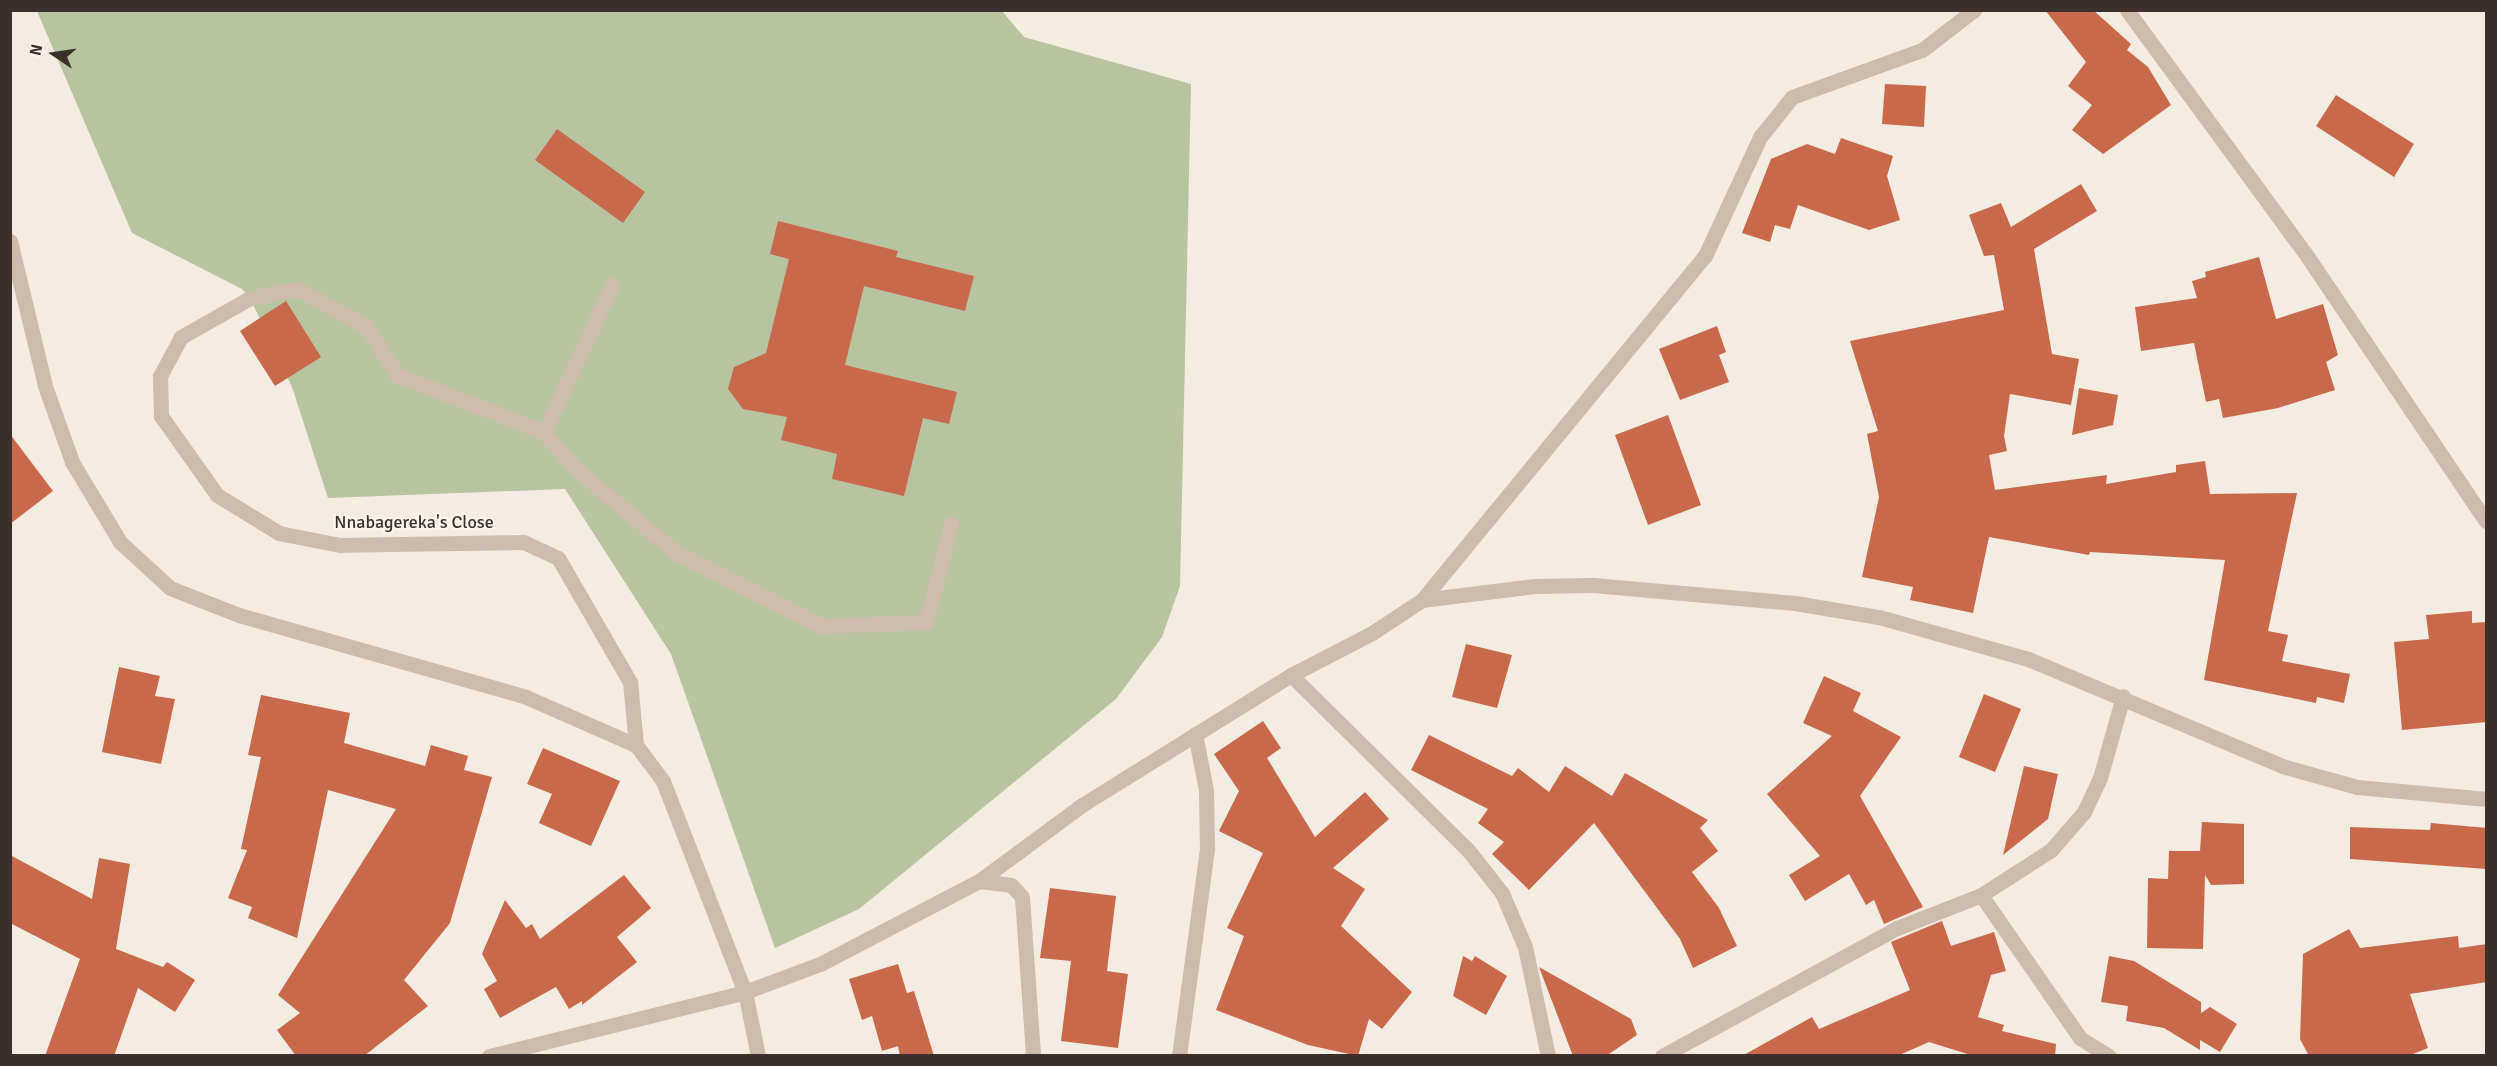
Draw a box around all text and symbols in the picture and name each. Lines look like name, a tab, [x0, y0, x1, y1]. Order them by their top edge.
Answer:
north arrow	[24, 24, 84, 84]
text: N	[25, 42, 47, 58]
street label: Nnabagereka's Close	[334, 511, 494, 533]

